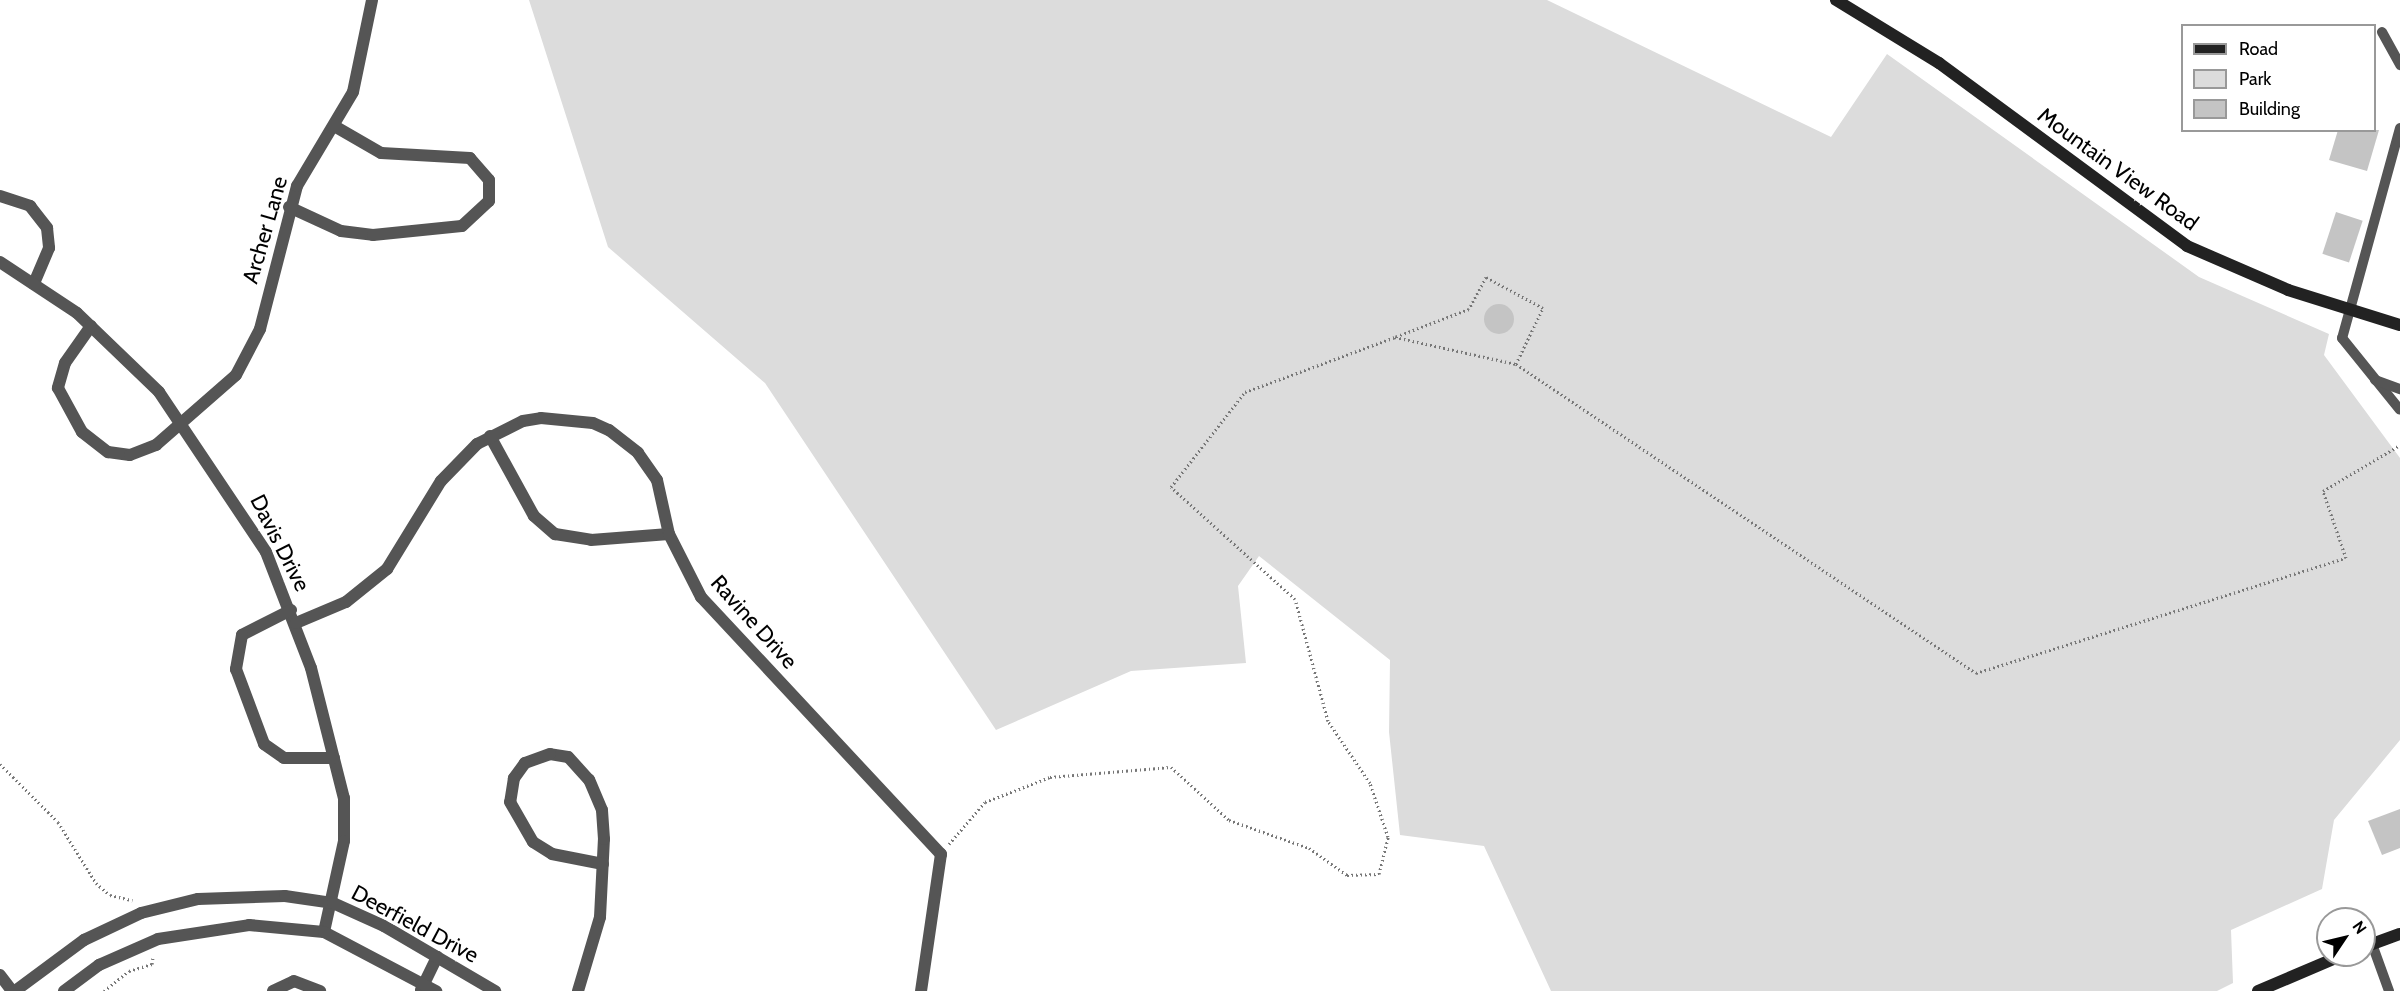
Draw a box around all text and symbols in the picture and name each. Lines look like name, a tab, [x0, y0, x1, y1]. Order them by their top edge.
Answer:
legend	[2181, 24, 2376, 132]
text: Road	[2239, 38, 2278, 60]
text: Park	[2239, 68, 2271, 90]
text: Building	[2239, 98, 2300, 120]
street label: Mountain View Road	[2033, 102, 2203, 236]
street label: Archer Lane	[237, 173, 293, 287]
street label: Davis Drive	[244, 490, 316, 596]
street label: Ravine Drive	[705, 570, 803, 674]
street label: Deerfield Drive	[347, 879, 483, 969]
north arrow	[2316, 907, 2376, 967]
text: N	[2348, 917, 2371, 938]

